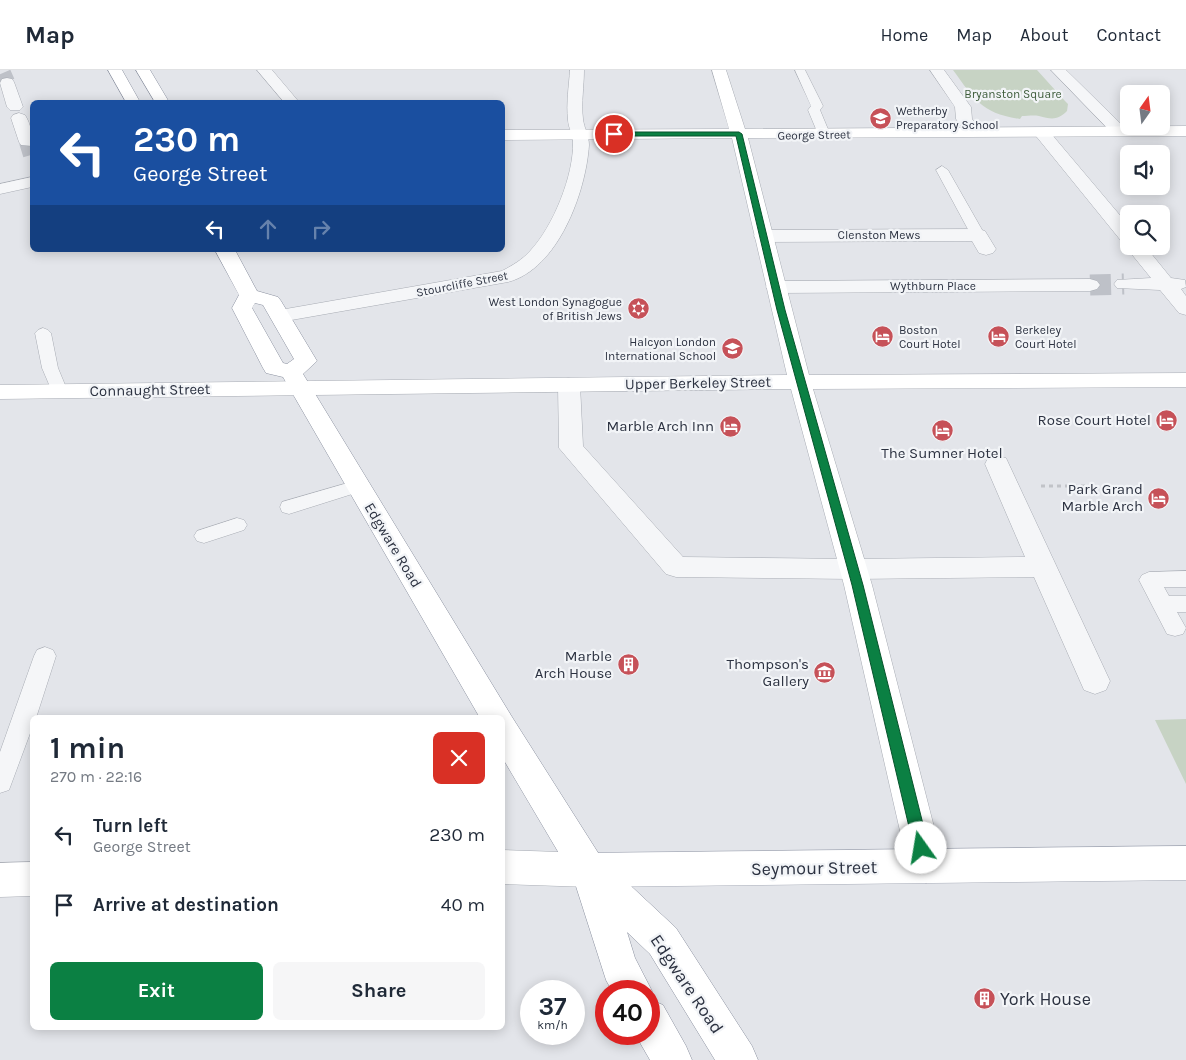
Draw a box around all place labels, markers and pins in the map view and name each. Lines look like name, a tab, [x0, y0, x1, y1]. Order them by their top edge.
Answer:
place label: Wetherby Preparatory School	[896, 104, 999, 132]
school or university icon: Wetherby Preparatory School	[868, 106, 892, 130]
pin	[593, 113, 635, 155]
place label: West London Synagogue of British Jews	[488, 295, 622, 323]
synagogue icon: West London Synagogue of British Jews	[626, 297, 650, 321]
place label: Boston Court Hotel	[899, 323, 961, 351]
place label: Berkeley Court Hotel	[1015, 323, 1077, 351]
hotel icon: Boston Court Hotel	[871, 325, 895, 349]
hotel icon: Berkeley Court Hotel	[987, 325, 1011, 349]
place label: Halcyon London International School	[605, 335, 716, 363]
school or university icon: Halcyon London International School	[720, 337, 744, 361]
hotel icon: Rose Court Hotel	[1155, 408, 1179, 432]
place label: Rose Court Hotel	[1038, 411, 1151, 429]
hotel icon: Marble Arch Inn	[718, 414, 742, 438]
place label: Marble Arch Inn	[607, 417, 714, 435]
hotel icon: The Sumner Hotel	[930, 418, 954, 442]
place label: The Sumner Hotel	[881, 444, 1003, 462]
place label: Park Grand Marble Arch	[1061, 480, 1143, 515]
hotel icon: Park Grand Marble Arch	[1147, 486, 1171, 510]
place label: Marble Arch House	[535, 647, 612, 682]
building icon: Marble Arch House	[616, 653, 640, 677]
place label: Thompson's Gallery	[726, 655, 809, 690]
museum icon: Thompson's Gallery	[813, 661, 837, 685]
building icon: York House	[972, 987, 996, 1011]
place label: York House	[1000, 988, 1091, 1010]

